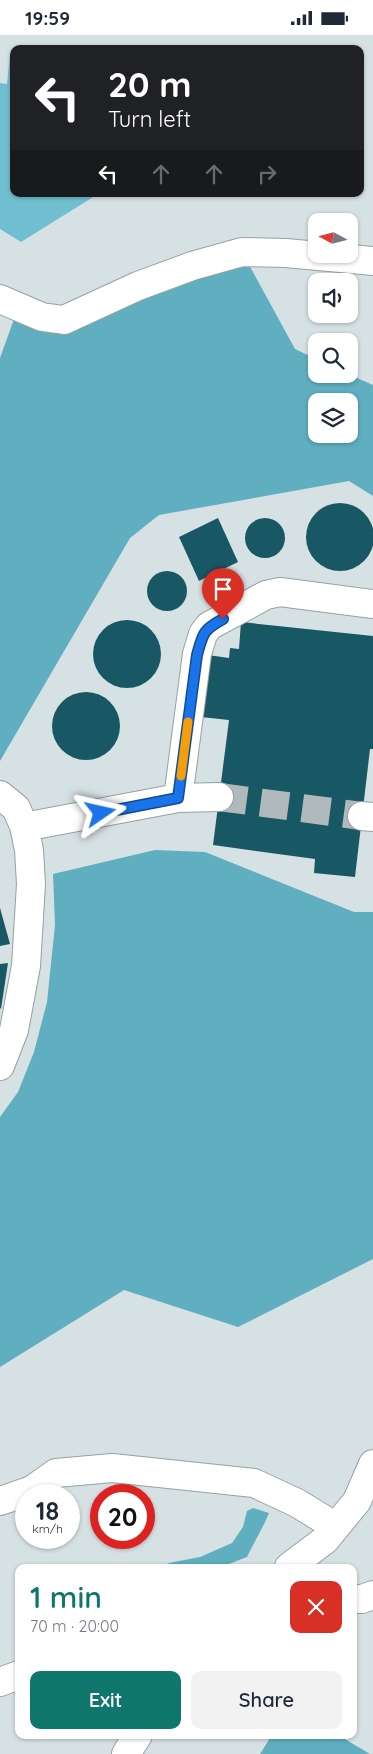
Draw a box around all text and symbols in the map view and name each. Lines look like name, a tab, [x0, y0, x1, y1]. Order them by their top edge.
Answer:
text: 19:59	[25, 6, 70, 30]
text: 20 m	[108, 62, 191, 106]
icon: left	[25, 65, 90, 130]
text: Turn left	[108, 105, 191, 133]
icon: left	[94, 160, 122, 188]
icon: ahead	[147, 160, 175, 188]
icon: ahead	[200, 160, 228, 188]
icon: right	[253, 160, 281, 188]
north arrow	[308, 213, 358, 263]
map controls	[308, 213, 358, 443]
button: sound	[308, 273, 358, 323]
button: search	[308, 333, 358, 383]
button: layers	[308, 393, 358, 443]
pin	[202, 568, 244, 619]
icon: arrive	[209, 575, 237, 603]
position arrow	[74, 786, 126, 838]
speed limit sign: 20	[90, 1484, 155, 1549]
text: 18	[36, 1495, 59, 1526]
text: km/h	[32, 1521, 63, 1536]
text: 1 min	[30, 1578, 102, 1616]
button: close	[290, 1581, 342, 1633]
text: 70 m · 20:00	[30, 1616, 119, 1636]
button: Exit	[30, 1671, 181, 1729]
button: Share	[191, 1671, 342, 1729]

